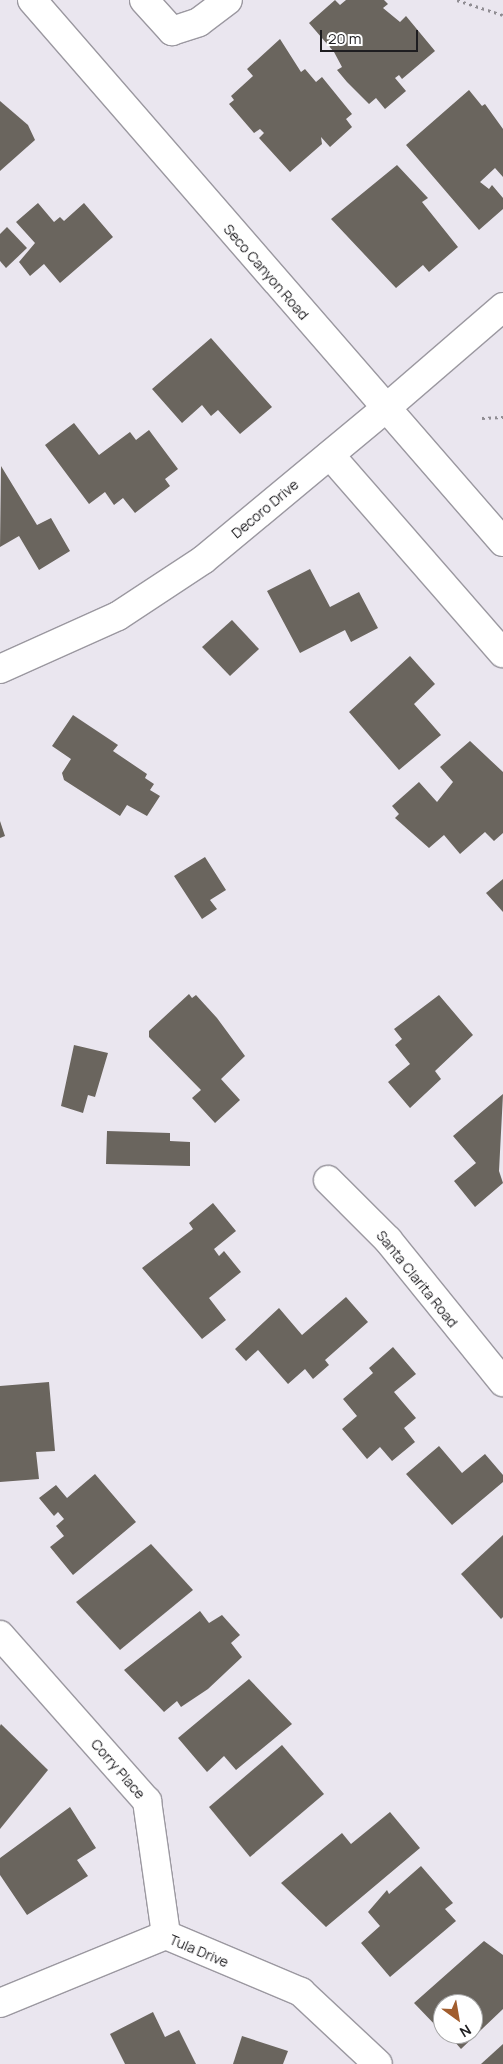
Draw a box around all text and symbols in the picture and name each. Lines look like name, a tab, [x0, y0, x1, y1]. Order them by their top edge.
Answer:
scale bar	[323, 20, 420, 52]
text: 20 m	[328, 28, 361, 49]
street label: Seco Canyon Road	[220, 221, 312, 323]
street label: Decoro Drive	[228, 476, 302, 542]
street label: Santa Clarita Road	[373, 1227, 461, 1331]
street label: Corry Place	[87, 1736, 149, 1802]
street label: Tula Drive	[167, 1931, 231, 1971]
north arrow	[433, 1994, 483, 2044]
text: N	[456, 2021, 475, 2042]

